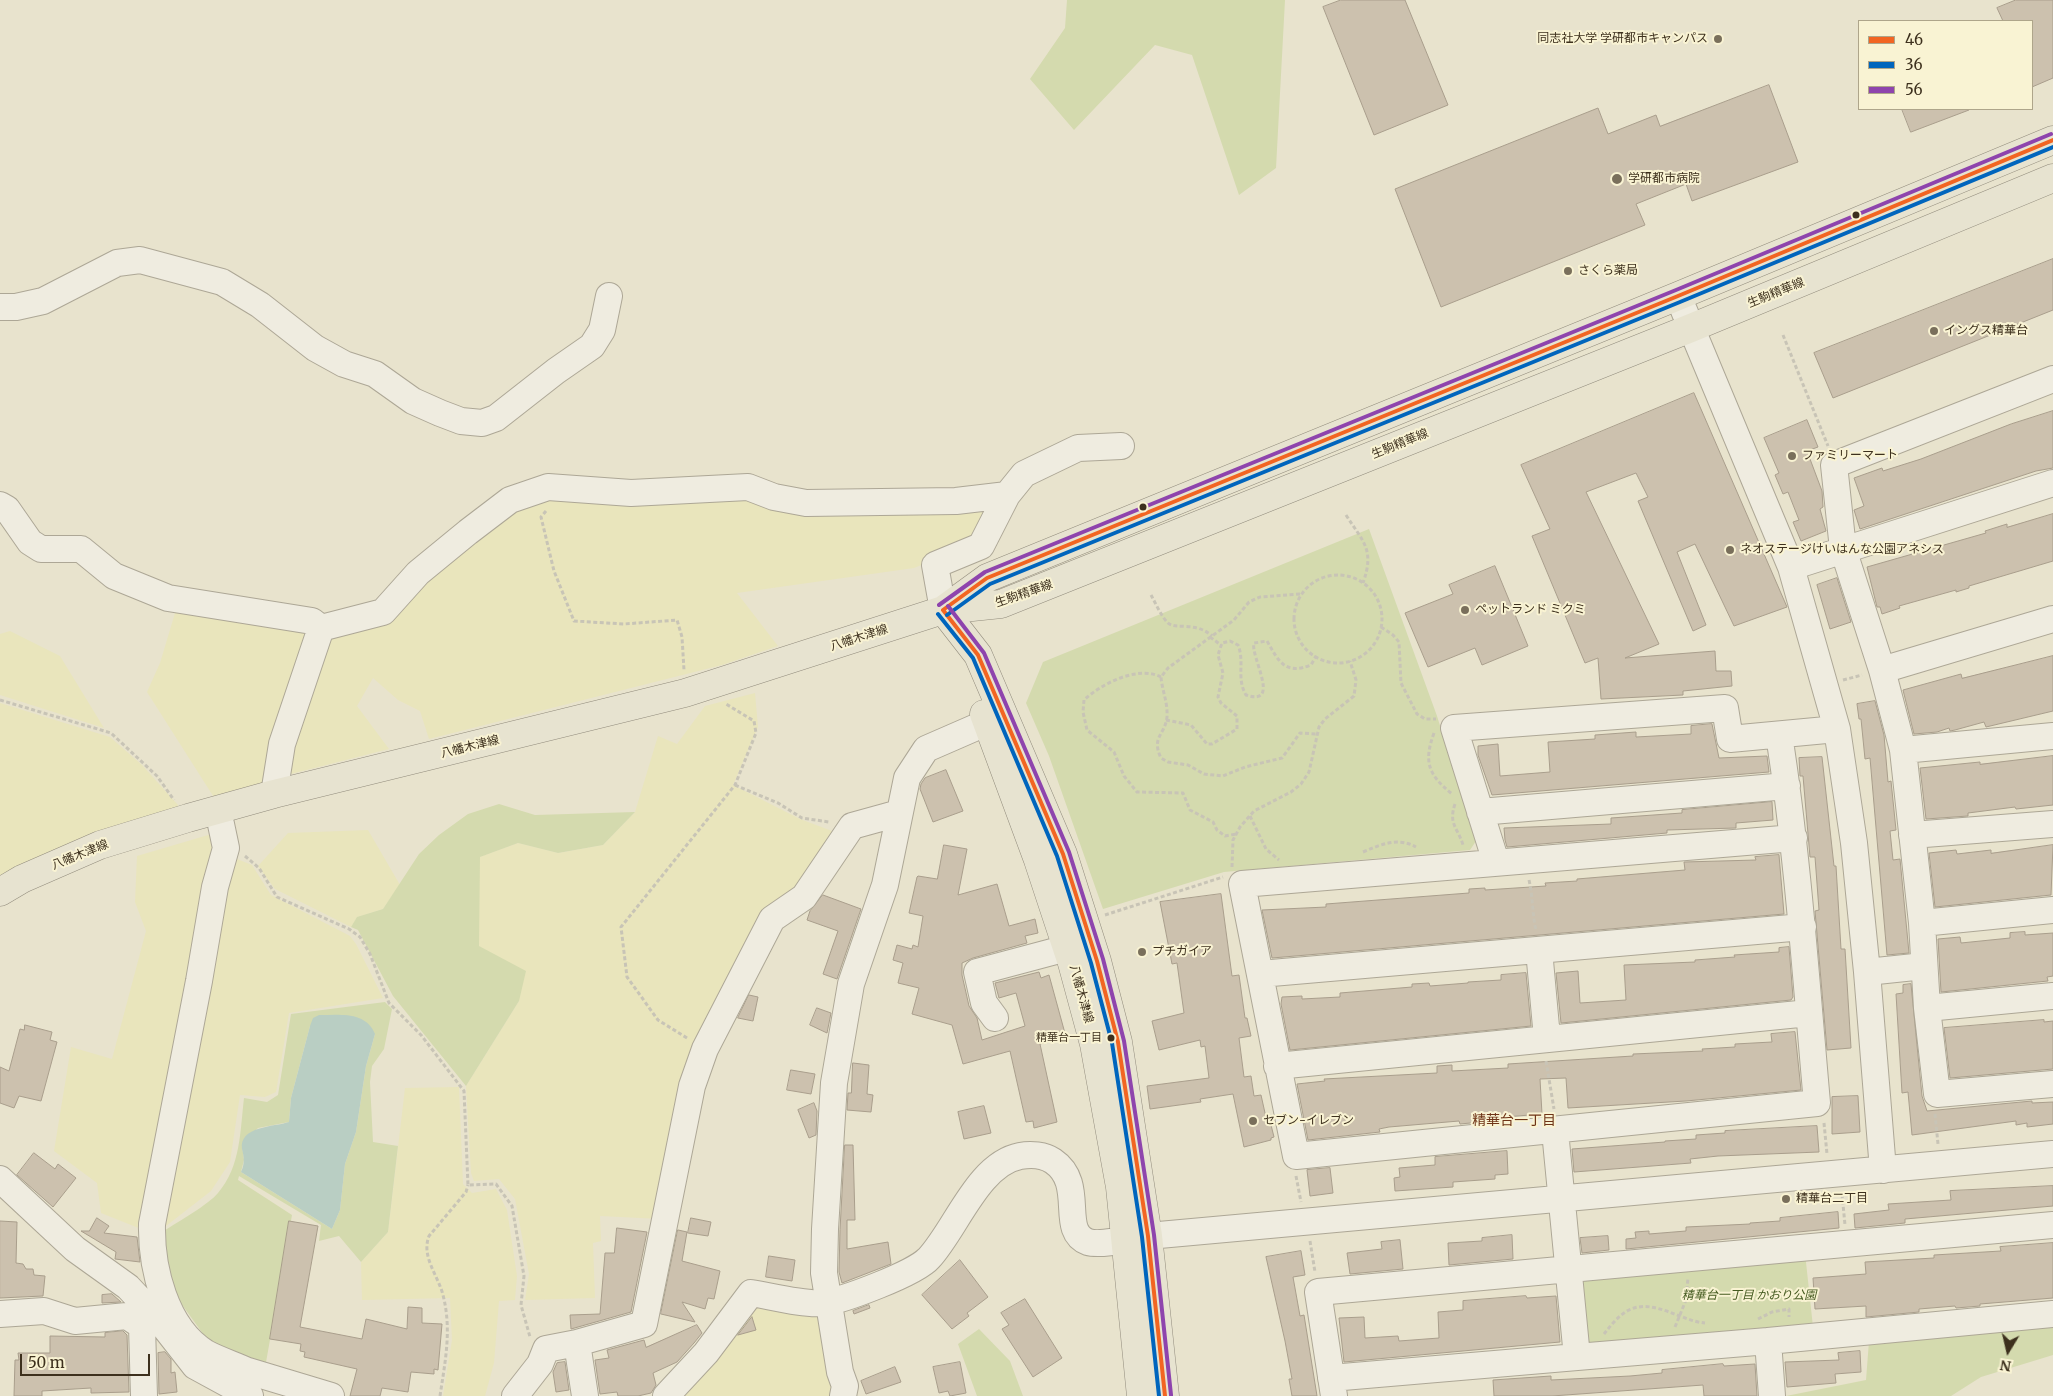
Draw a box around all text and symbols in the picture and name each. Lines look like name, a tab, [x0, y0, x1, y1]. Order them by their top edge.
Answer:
legend	[1858, 20, 2033, 110]
text: 46	[1905, 30, 1923, 49]
place label: 同志社大学 学研都市キャンパス	[1537, 32, 1708, 46]
marker: 同志社大学 学研都市キャンパス	[1712, 33, 1724, 45]
text: 36	[1905, 55, 1922, 74]
text: 56	[1905, 80, 1923, 99]
marker: 学研都市病院	[1610, 172, 1624, 186]
place label: 学研都市病院	[1628, 172, 1700, 186]
unlabelled marker	[1851, 210, 1861, 220]
place label: さくら薬局	[1578, 264, 1638, 278]
marker: さくら薬局	[1562, 265, 1574, 277]
street label: 生駒精華線	[1745, 275, 1807, 311]
place label: イングス精華台	[1944, 324, 2028, 338]
marker: イングス精華台	[1928, 325, 1940, 337]
street label: 生駒精華線	[1369, 426, 1431, 462]
place label: ファミリーマート	[1802, 449, 1898, 463]
marker: ファミリーマート	[1786, 450, 1798, 462]
unlabelled marker	[1138, 502, 1148, 512]
place label: ネオステージけいはんな公園アネシス	[1740, 543, 1944, 557]
marker: ネオステージけいはんな公園アネシス	[1724, 544, 1736, 556]
street label: 生駒精華線	[993, 577, 1055, 611]
place label: ペットランド ミクミ	[1475, 603, 1586, 617]
marker: ペットランド ミクミ	[1459, 604, 1471, 616]
street label: 八幡木津線	[828, 622, 890, 654]
street label: 八幡木津線	[439, 733, 501, 761]
street label: 八幡木津線	[49, 837, 111, 873]
place label: プチガイア	[1152, 945, 1212, 959]
marker: プチガイア	[1136, 946, 1148, 958]
street label: 八幡木津線	[1066, 963, 1096, 1025]
place label: 精華台一丁目	[1036, 1031, 1102, 1045]
marker: 精華台一丁目	[1106, 1033, 1116, 1043]
district label: 精華台一丁目	[1472, 1113, 1556, 1129]
place label: セブン-イレブン	[1263, 1114, 1354, 1128]
marker: セブン-イレブン	[1247, 1115, 1259, 1127]
place label: 精華台二丁目	[1796, 1192, 1868, 1206]
marker: 精華台二丁目	[1780, 1193, 1792, 1205]
park label: 精華台一丁目 かおり公園	[1682, 1289, 1816, 1303]
north arrow	[1983, 1326, 2033, 1376]
scale bar	[22, 1344, 152, 1376]
text: 50 m	[28, 1353, 65, 1372]
text: N	[1999, 1356, 2013, 1376]

